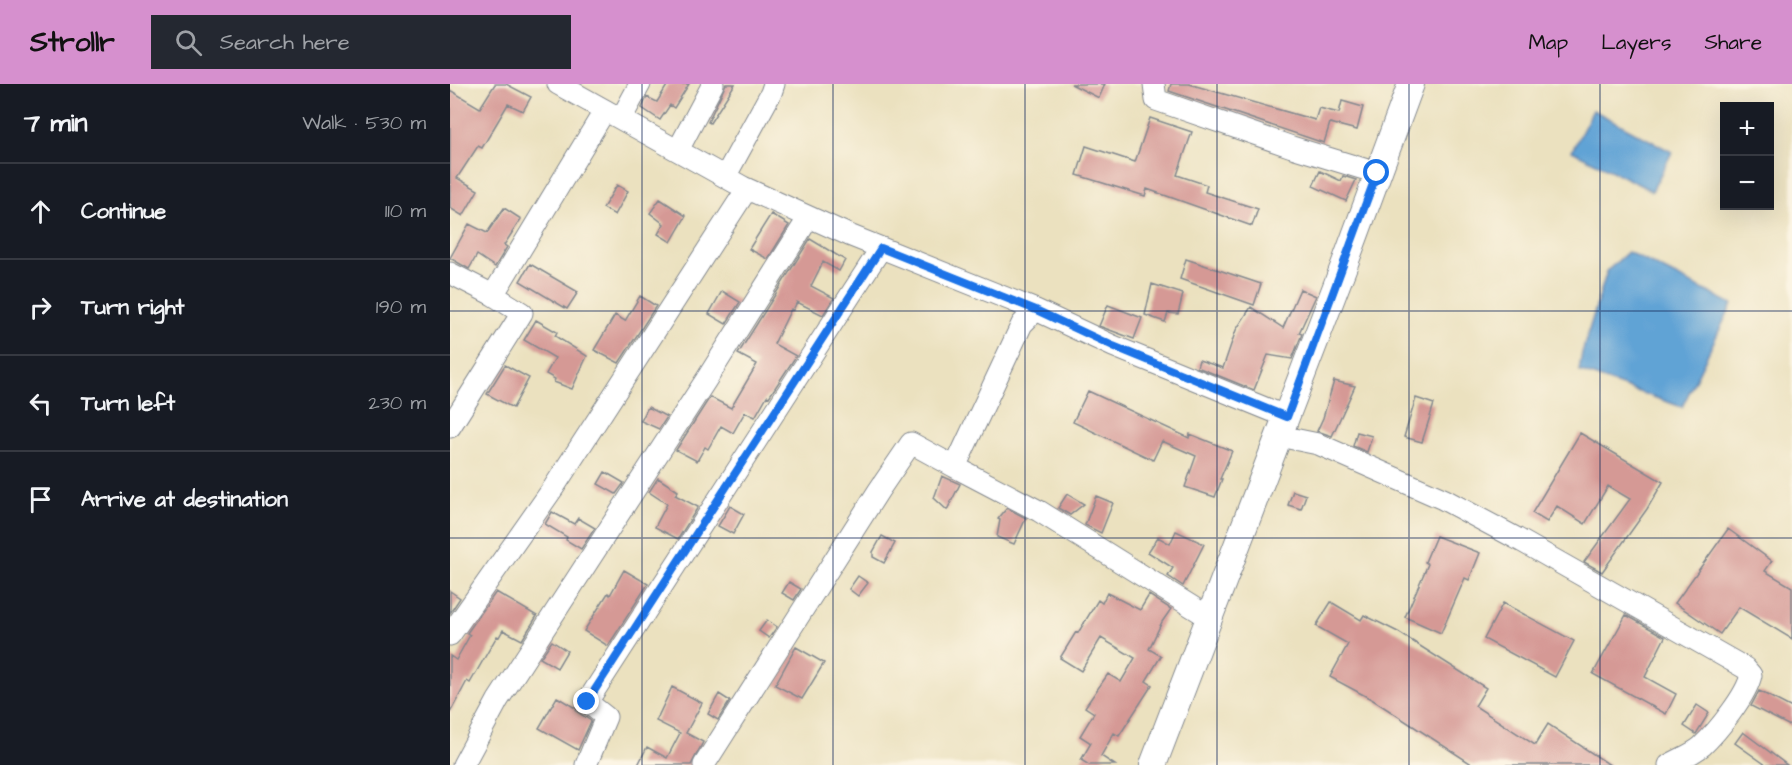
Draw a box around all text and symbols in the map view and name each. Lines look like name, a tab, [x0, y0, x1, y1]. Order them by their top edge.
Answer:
search box	[151, 15, 571, 69]
text: Strollr	[30, 23, 115, 62]
icon: search	[172, 26, 205, 59]
text: Search here	[220, 27, 350, 58]
text: Map	[1528, 28, 1568, 57]
text: Layers	[1601, 28, 1671, 57]
text: Share	[1704, 28, 1762, 57]
map controls	[1720, 102, 1774, 210]
button: +	[1720, 102, 1774, 156]
text: 7 min	[24, 105, 88, 141]
text: Walk · 530 m	[302, 109, 426, 137]
button: −	[1720, 156, 1774, 210]
route start	[1363, 159, 1389, 185]
icon: ahead	[24, 195, 57, 228]
text: Continue	[81, 196, 166, 227]
text: 110 m	[385, 197, 426, 225]
icon: right	[24, 291, 57, 324]
text: Turn right	[81, 292, 184, 323]
text: 190 m	[376, 293, 426, 321]
icon: left	[24, 387, 57, 420]
text: Turn left	[81, 388, 175, 419]
text: 230 m	[368, 389, 426, 417]
icon: arrive	[24, 483, 57, 516]
text: Arrive at destination	[81, 484, 288, 515]
route end	[573, 688, 599, 714]

